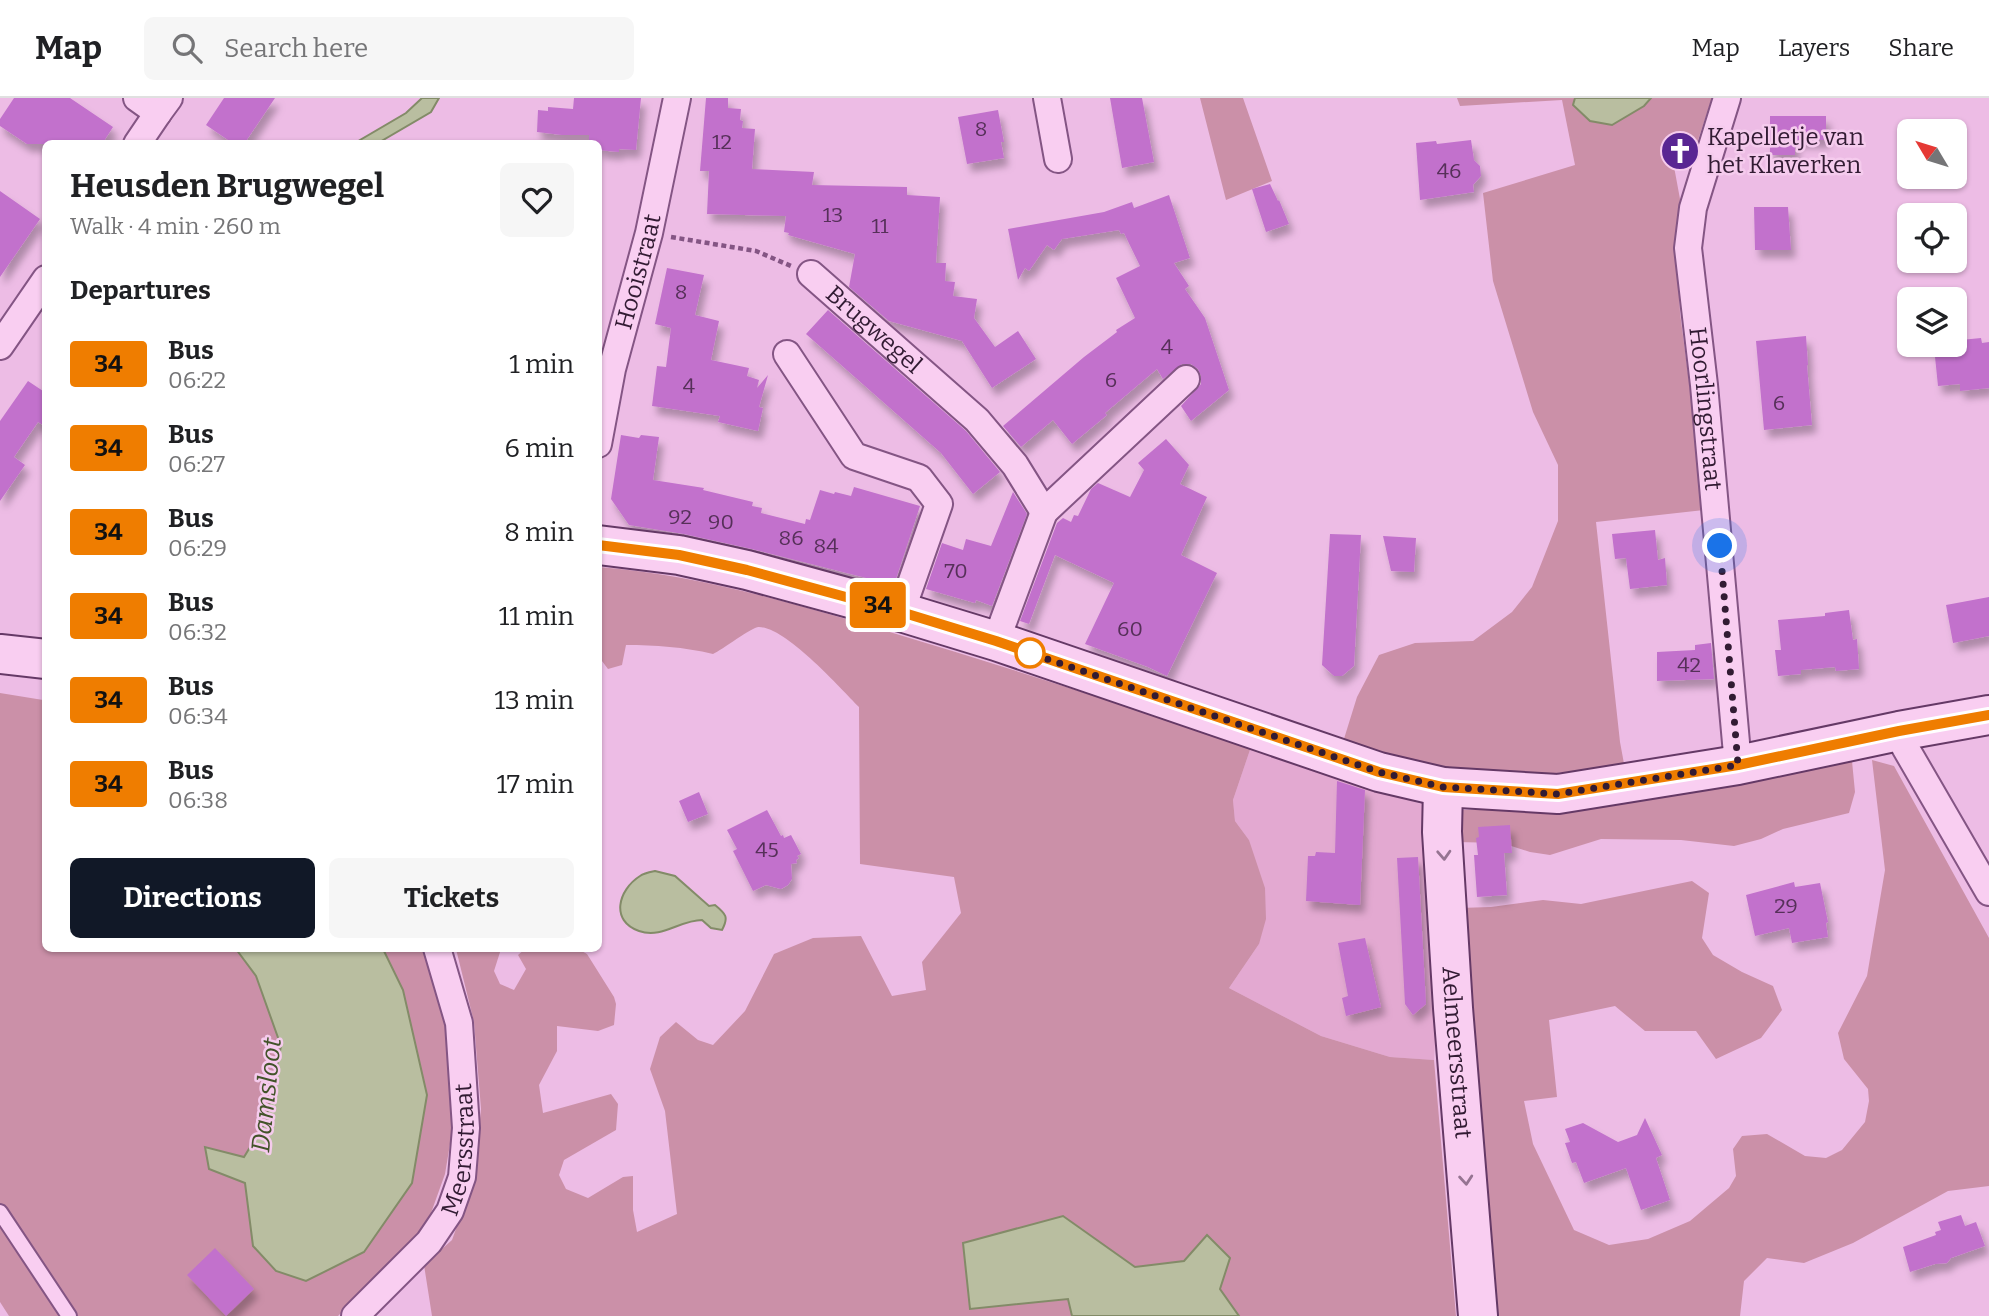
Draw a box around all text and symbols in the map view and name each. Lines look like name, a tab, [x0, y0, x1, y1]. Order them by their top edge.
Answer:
search box	[144, 17, 634, 80]
text: Map	[35, 28, 102, 68]
icon: search	[168, 29, 206, 67]
text: Search here	[224, 33, 368, 64]
text: Map	[1692, 34, 1740, 62]
text: Layers	[1778, 34, 1850, 62]
text: Share	[1888, 34, 1954, 62]
house number: 8	[975, 116, 987, 142]
north arrow	[1897, 119, 1967, 189]
map controls	[1897, 119, 1967, 357]
place label: Kapelletje van het Klaverken	[1707, 123, 1864, 179]
house number: 12	[712, 129, 732, 155]
church icon: Kapelletje van het Klaverken	[1659, 130, 1701, 172]
house number: 46	[1437, 158, 1461, 184]
button: heart	[500, 163, 574, 237]
text: Heusden Brugwegel	[70, 166, 384, 206]
house number: 13	[823, 202, 843, 228]
button: locate	[1897, 203, 1967, 273]
street label: Hooistraat	[609, 211, 667, 333]
text: Walk · 4 min · 260 m	[70, 212, 281, 240]
house number: 11	[871, 213, 889, 239]
text: Departures	[70, 275, 211, 306]
house number: 8	[675, 279, 687, 305]
street label: Brugwegel	[820, 280, 928, 379]
button: layers	[1897, 287, 1967, 357]
street label: Hoorlingstraat	[1683, 325, 1727, 492]
house number: 4	[1161, 334, 1173, 360]
text: Bus	[168, 335, 214, 366]
text: 1 min	[509, 349, 574, 380]
text: 34	[94, 350, 123, 378]
text: 06:22	[168, 366, 226, 394]
house number: 6	[1105, 367, 1117, 393]
house number: 4	[683, 373, 695, 399]
house number: 6	[1773, 390, 1785, 416]
text: Bus	[168, 419, 214, 450]
text: 6 min	[505, 433, 574, 464]
text: 34	[94, 434, 123, 462]
text: 06:27	[168, 450, 225, 478]
text: Bus	[168, 503, 214, 534]
house number: 92	[668, 504, 692, 530]
house number: 90	[708, 509, 734, 535]
text: 8 min	[504, 517, 574, 548]
text: 34	[94, 518, 123, 546]
house number: 86	[779, 525, 803, 551]
your location	[1702, 528, 1737, 563]
house number: 84	[814, 533, 838, 559]
text: 06:29	[168, 534, 227, 562]
house number: 70	[944, 558, 968, 584]
line badge: 34	[846, 582, 910, 628]
text: Bus	[168, 587, 214, 618]
text: 34	[864, 591, 892, 619]
text: 11 min	[499, 601, 574, 632]
text: 34	[94, 602, 123, 630]
house number: 60	[1117, 616, 1143, 642]
text: 06:32	[168, 618, 227, 646]
unlabelled marker	[1015, 638, 1045, 668]
house number: 42	[1677, 652, 1701, 678]
text: Bus	[168, 671, 214, 702]
text: 13 min	[494, 685, 574, 716]
text: 34	[94, 686, 123, 714]
text: 06:34	[168, 702, 228, 730]
text: Bus	[168, 755, 214, 786]
text: 17 min	[496, 769, 574, 800]
text: 34	[94, 770, 123, 798]
text: 06:38	[168, 786, 228, 814]
house number: 45	[755, 837, 779, 863]
one-way arrow	[1436, 850, 1451, 861]
button: Directions	[70, 858, 315, 938]
button: Tickets	[329, 858, 574, 938]
house number: 29	[1774, 893, 1798, 919]
street label: Aelmeersstraat	[1436, 966, 1478, 1140]
water label: Damsloot	[245, 1036, 288, 1154]
street label: Meersstraat	[435, 1082, 480, 1220]
one-way arrow	[1458, 1175, 1473, 1186]

